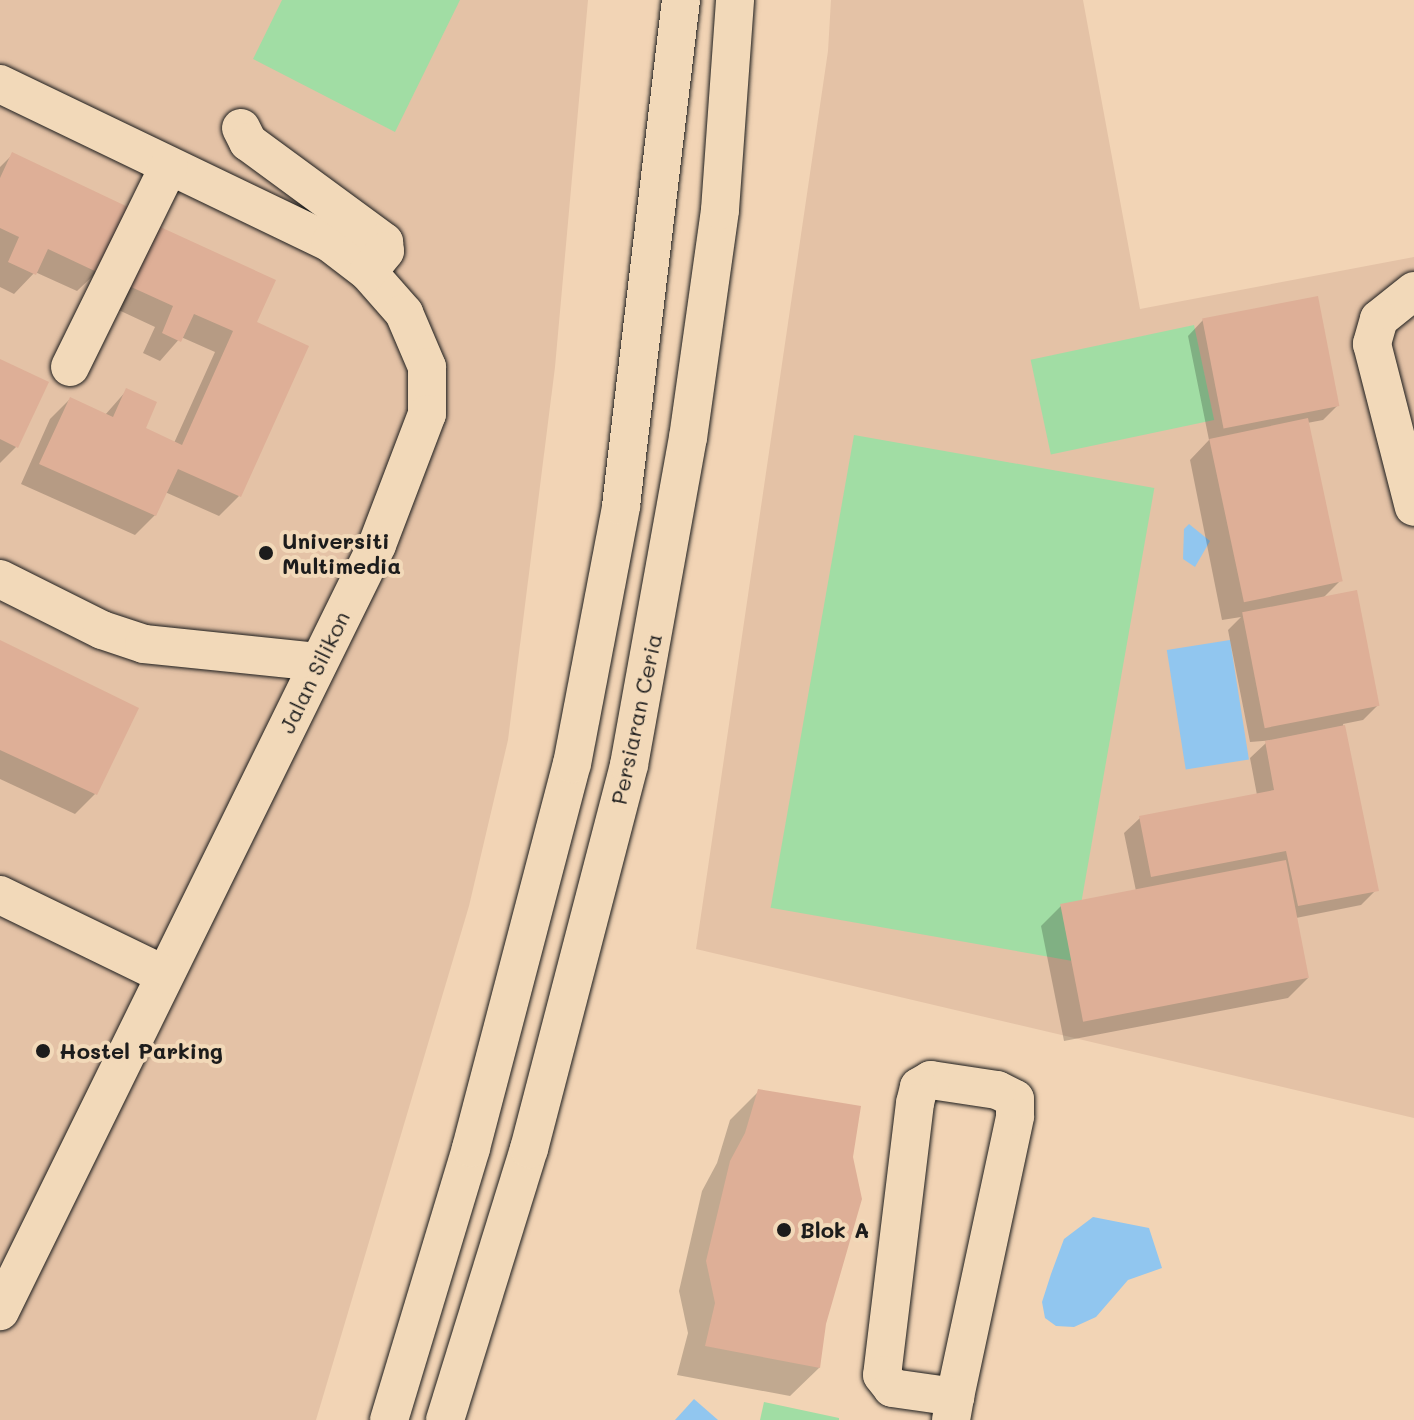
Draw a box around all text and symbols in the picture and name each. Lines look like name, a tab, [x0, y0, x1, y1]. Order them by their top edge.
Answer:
place label: Universiti Multimedia	[282, 527, 401, 578]
marker: Universiti Multimedia	[257, 544, 275, 562]
street label: Jalan Silikon	[273, 607, 355, 737]
street label: Persiaran Ceria	[605, 631, 667, 807]
place label: Hostel Parking	[59, 1038, 223, 1064]
marker: Hostel Parking	[34, 1042, 52, 1060]
place label: Blok A	[800, 1217, 869, 1243]
marker: Blok A	[775, 1221, 793, 1239]

